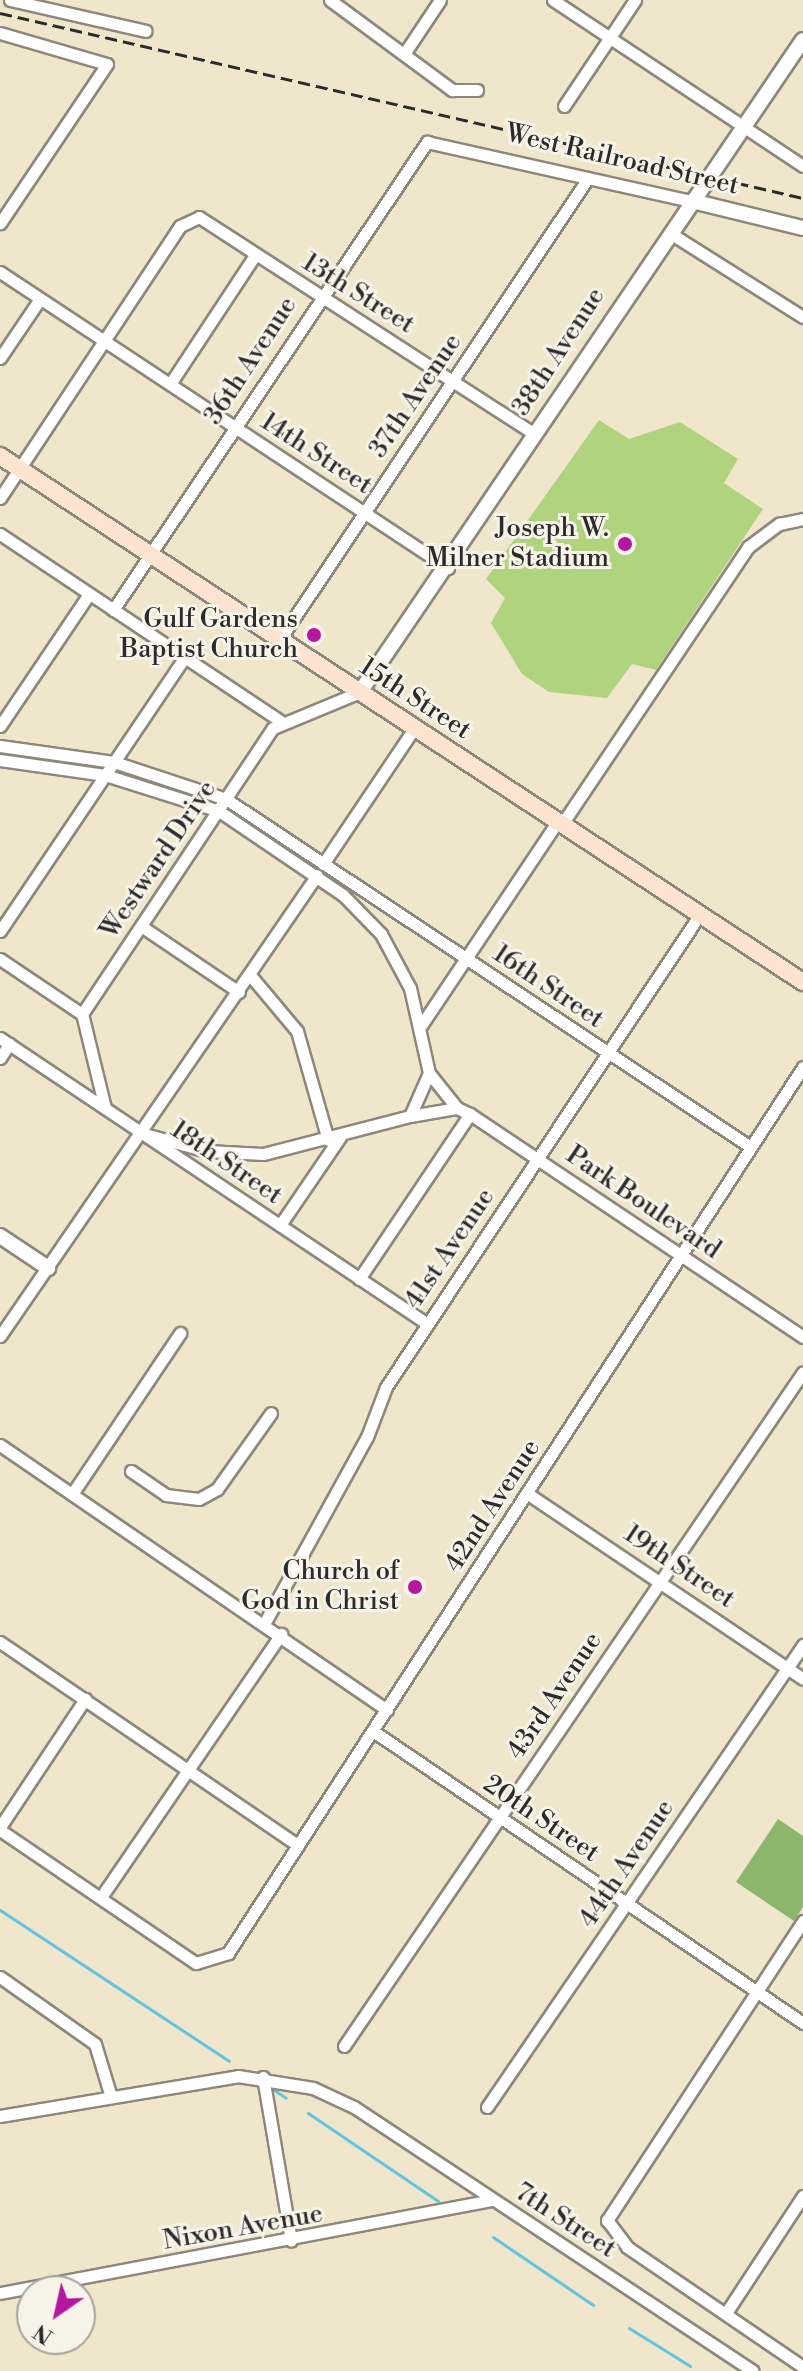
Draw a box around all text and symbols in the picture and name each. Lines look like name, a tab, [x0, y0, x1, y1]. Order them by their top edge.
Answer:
street label: West Railroad Street	[502, 118, 742, 202]
street label: 13th Street	[296, 247, 420, 341]
street label: 38th Avenue	[506, 282, 612, 422]
street label: 36th Avenue	[198, 291, 304, 431]
street label: 37th Avenue	[363, 328, 469, 464]
street label: 14th Street	[254, 406, 378, 502]
place label: Joseph W. Milner Stadium	[426, 513, 609, 574]
marker: Joseph W. Milner Stadium	[616, 535, 634, 553]
place label: Gulf Gardens Baptist Church	[120, 604, 298, 666]
marker: Gulf Gardens Baptist Church	[305, 626, 323, 644]
street label: 15th Street	[353, 651, 477, 747]
street label: Westward Drive	[95, 775, 223, 945]
street label: 16th Street	[487, 939, 609, 1035]
street label: 18th Street	[164, 1114, 288, 1212]
street label: Park Boulevard	[560, 1140, 726, 1266]
street label: 41st Avenue	[398, 1183, 502, 1315]
street label: 42nd Avenue	[439, 1434, 547, 1578]
street label: 19th Street	[618, 1519, 740, 1615]
place label: Church of God in Christ	[241, 1556, 399, 1618]
marker: Church of God in Christ	[406, 1578, 424, 1596]
street label: 43rd Avenue	[501, 1626, 609, 1766]
street label: 20th Street	[477, 1769, 605, 1869]
street label: 44th Avenue	[573, 1794, 681, 1934]
street label: 7th Street	[509, 2177, 621, 2265]
street label: Nixon Avenue	[161, 2199, 325, 2257]
north arrow	[16, 2275, 96, 2355]
text: N	[29, 2318, 58, 2350]

